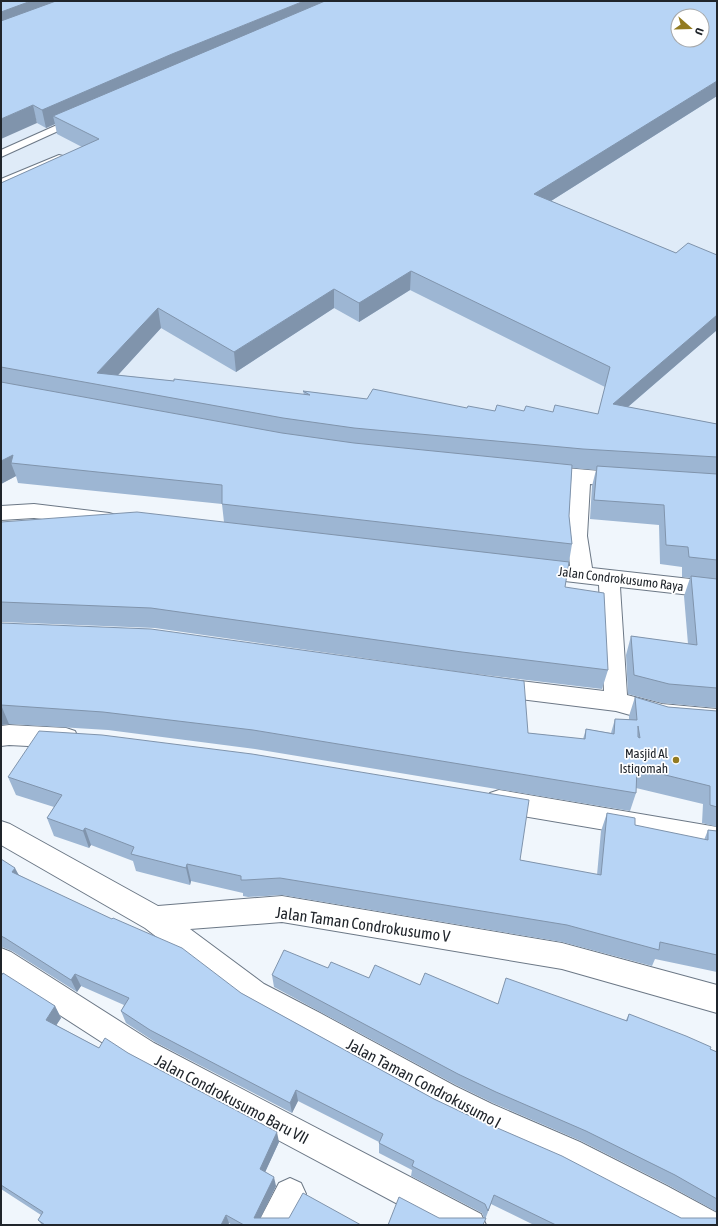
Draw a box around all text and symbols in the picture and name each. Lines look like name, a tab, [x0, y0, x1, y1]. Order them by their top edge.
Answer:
north arrow	[670, 8, 710, 48]
text: U	[693, 26, 706, 37]
street label: Jalan Condrokusumo Raya	[558, 564, 684, 594]
place label: Masjid Al Istiqomah	[619, 746, 669, 776]
marker: Masjid Al Istiqomah	[671, 755, 681, 765]
street label: Jalan Taman Condrokusumo V	[275, 903, 452, 945]
street label: Jalan Taman Condrokusumo I	[344, 1035, 504, 1131]
street label: Jalan Condrokusumo Baru VII	[152, 1051, 312, 1147]

